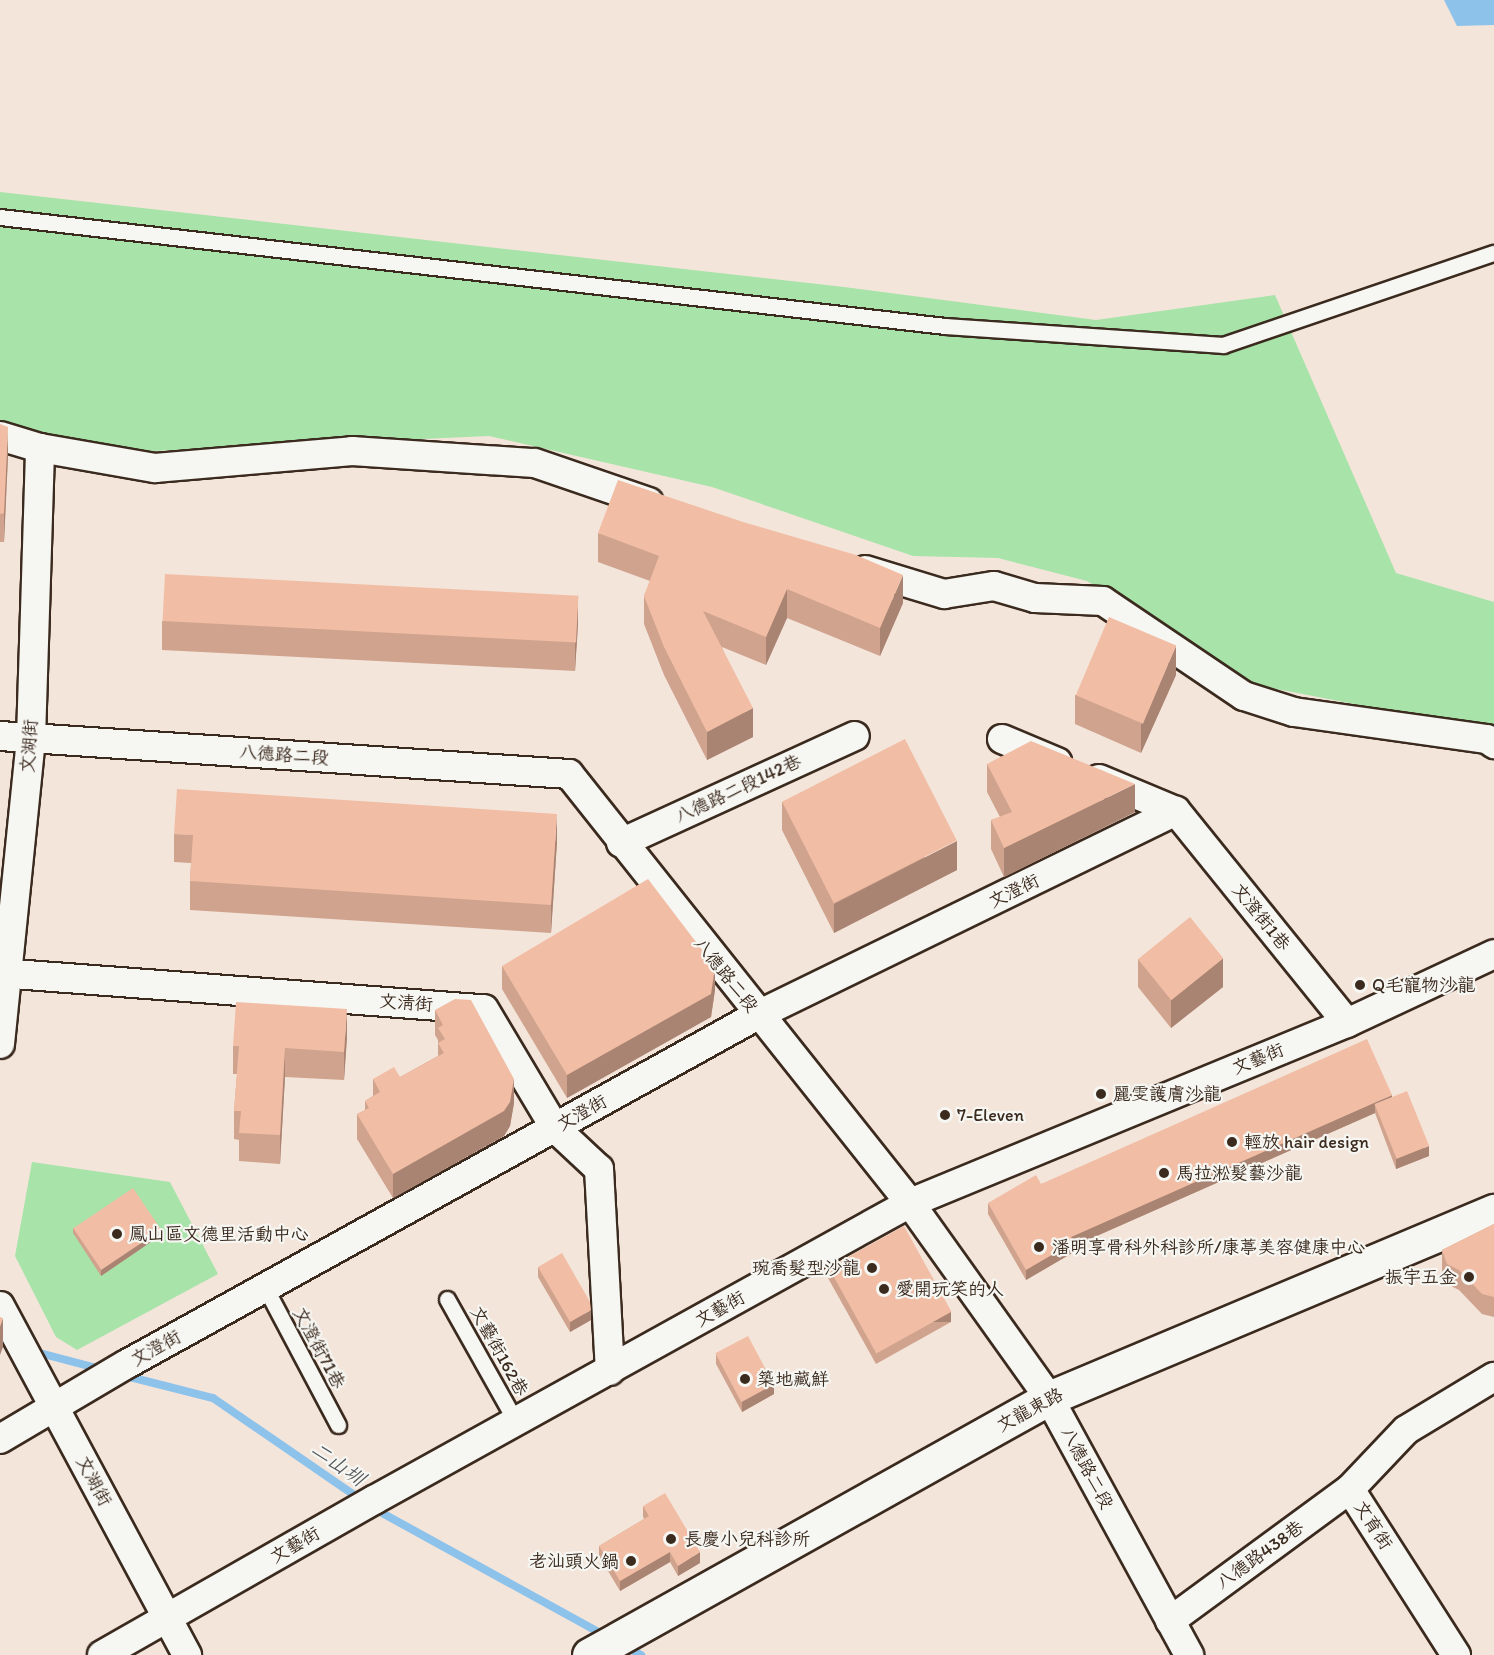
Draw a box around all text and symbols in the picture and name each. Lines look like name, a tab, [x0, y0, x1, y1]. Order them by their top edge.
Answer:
street label: 文湖街	[16, 718, 42, 774]
street label: 八德路二段	[238, 741, 330, 769]
street label: 八德路二段142巷	[672, 750, 804, 828]
street label: 文澄街	[985, 869, 1043, 913]
street label: 文澄街1巷	[1227, 879, 1295, 955]
street label: 八德路二段	[689, 933, 763, 1017]
place label: Q毛寵物沙龍	[1372, 974, 1475, 996]
marker: Q毛寵物沙龍	[1353, 978, 1367, 992]
street label: 文清街	[378, 990, 434, 1016]
street label: 文藝街	[1229, 1039, 1287, 1079]
place label: 麗雯護膚沙龍	[1113, 1083, 1221, 1105]
marker: 麗雯護膚沙龍	[1094, 1087, 1108, 1101]
street label: 文澄街	[553, 1090, 611, 1136]
place label: 7-Eleven	[957, 1104, 1024, 1126]
marker: 7-Eleven	[938, 1108, 952, 1122]
place label: 輕放 hair design	[1244, 1131, 1369, 1153]
marker: 輕放 hair design	[1225, 1135, 1239, 1149]
place label: 馬拉淞髮藝沙龍	[1176, 1162, 1302, 1184]
marker: 馬拉淞髮藝沙龍	[1157, 1166, 1171, 1180]
place label: 鳳山區文德里活動中心	[129, 1223, 309, 1245]
marker: 鳳山區文德里活動中心	[110, 1227, 124, 1241]
place label: 潘明享骨科外科診所/康葶美容健康中心	[1052, 1236, 1366, 1258]
marker: 潘明享骨科外科診所/康葶美容健康中心	[1030, 1238, 1048, 1256]
place label: 琬喬髮型沙龍	[752, 1257, 860, 1279]
marker: 琬喬髮型沙龍	[865, 1261, 879, 1275]
place label: 振宇五金	[1385, 1266, 1457, 1288]
marker: 振宇五金	[1462, 1270, 1476, 1284]
place label: 愛開玩笑的人	[896, 1278, 1004, 1300]
marker: 愛開玩笑的人	[877, 1282, 891, 1296]
street label: 文藝街	[691, 1286, 749, 1332]
street label: 文藝街162巷	[465, 1302, 533, 1400]
street label: 文澄街71巷	[289, 1304, 349, 1392]
street label: 文澄街	[127, 1325, 185, 1371]
place label: 築地藏鮮	[757, 1368, 829, 1390]
marker: 築地藏鮮	[738, 1372, 752, 1386]
street label: 文龍東路	[993, 1384, 1067, 1436]
street label: 八德路二段	[1056, 1423, 1118, 1513]
water label: 二山圳	[307, 1437, 369, 1491]
street label: 文湖街	[72, 1452, 116, 1510]
street label: 文育街	[1349, 1496, 1397, 1554]
street label: 八德路438巷	[1212, 1516, 1308, 1594]
street label: 文藝街	[266, 1522, 324, 1568]
place label: 長慶小兒科診所	[684, 1528, 810, 1550]
marker: 長慶小兒科診所	[662, 1530, 680, 1548]
place label: 老汕頭火鍋	[529, 1550, 619, 1572]
marker: 老汕頭火鍋	[624, 1554, 638, 1568]

